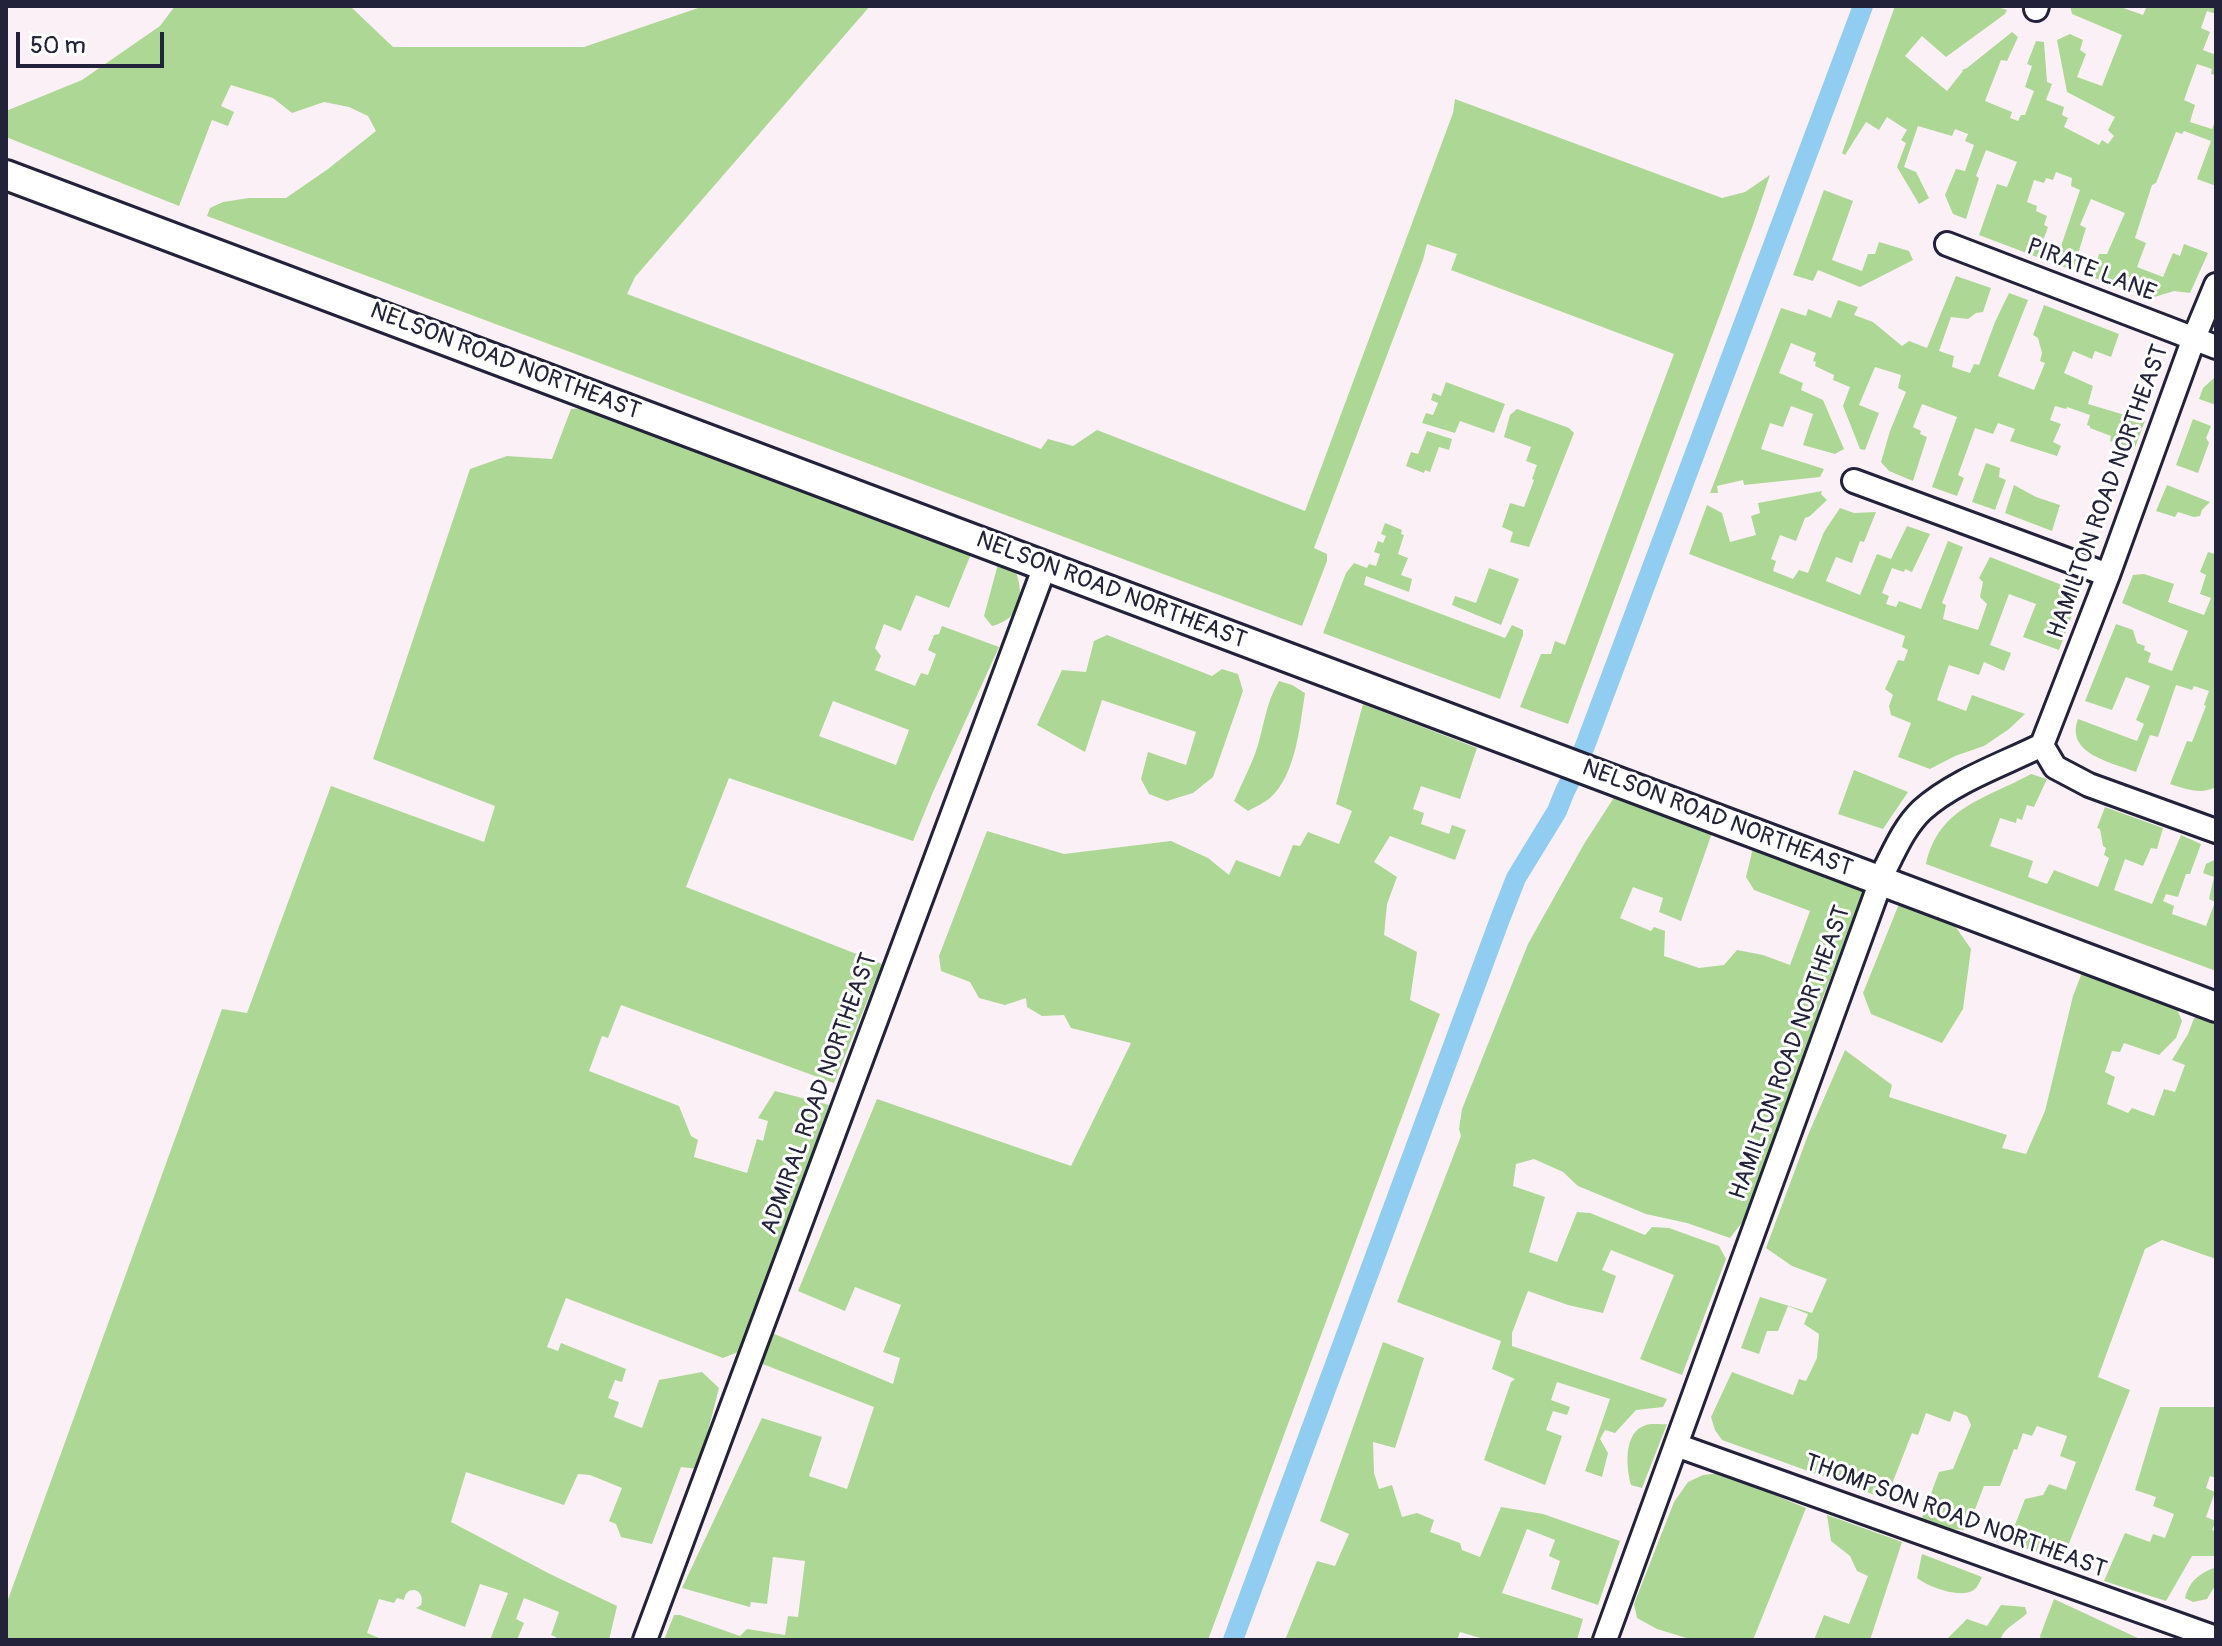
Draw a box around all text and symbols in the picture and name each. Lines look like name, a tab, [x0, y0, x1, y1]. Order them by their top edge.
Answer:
scale bar	[20, 16, 168, 66]
text: 50 m	[30, 31, 86, 60]
street label: PIRATE LANE	[2022, 233, 2160, 309]
street label: NELSON ROAD NORTHEAST	[366, 297, 644, 427]
street label: HAMILTON ROAD NORTHEAST	[2042, 341, 2176, 643]
street label: NELSON ROAD NORTHEAST	[972, 526, 1250, 656]
street label: NELSON ROAD NORTHEAST	[1578, 754, 1856, 884]
street label: HAMILTON ROAD NORTHEAST	[1724, 902, 1858, 1204]
street label: ADMIRAL ROAD NORTHEAST	[756, 949, 884, 1239]
street label: THOMPSON ROAD NORTHEAST	[1800, 1449, 2110, 1585]

